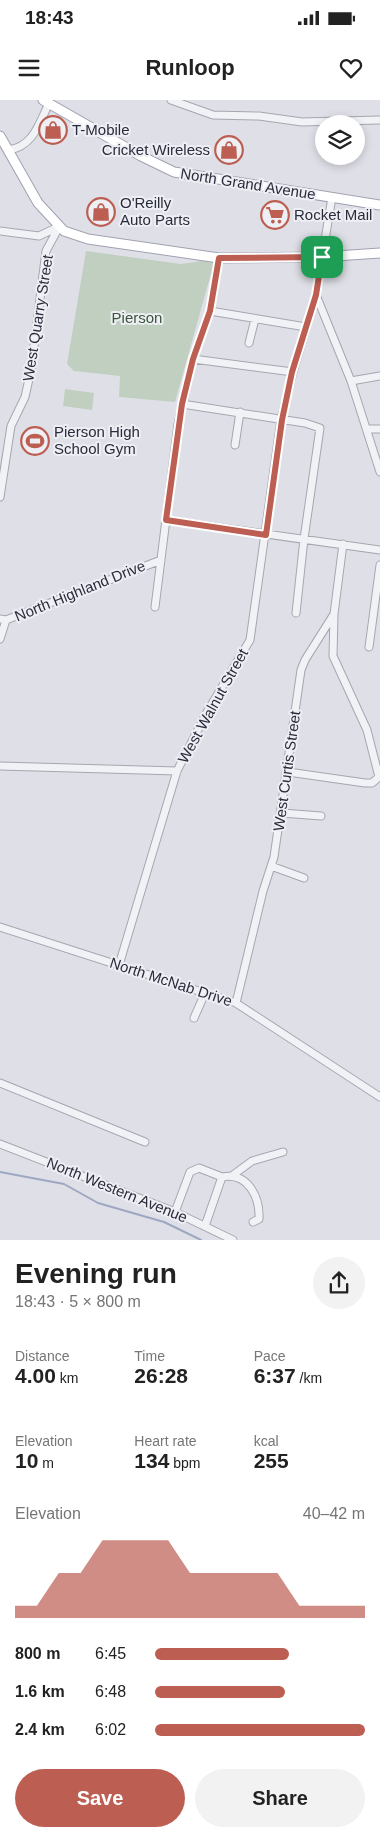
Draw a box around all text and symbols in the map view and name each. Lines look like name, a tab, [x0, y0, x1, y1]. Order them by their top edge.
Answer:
text: 18:43	[25, 7, 74, 28]
icon: menu	[15, 54, 43, 82]
icon: heart	[337, 54, 365, 82]
text: Runloop	[145, 55, 235, 80]
shop icon: T-Mobile	[38, 115, 68, 145]
map controls	[315, 115, 365, 165]
button: layers	[315, 115, 365, 165]
place label: T-Mobile	[72, 121, 130, 138]
shop icon: Cricket Wireless	[214, 135, 244, 165]
place label: Cricket Wireless	[102, 141, 210, 158]
street label: North Grand Avenue	[179, 164, 317, 203]
place label: O'Reilly Auto Parts	[120, 194, 190, 228]
shop icon: O'Reilly Auto Parts	[86, 197, 116, 227]
supermarket icon: Rocket Mail	[260, 200, 290, 230]
place label: Rocket Mail	[294, 206, 372, 223]
pin	[301, 236, 343, 278]
icon: arrive	[308, 243, 336, 271]
street label: West Quarry Street	[19, 253, 56, 383]
park label: Pierson	[112, 309, 162, 326]
place label: Pierson High School Gym	[54, 423, 140, 457]
sports icon: Pierson High School Gym	[20, 426, 50, 456]
street label: North Highland Drive	[12, 557, 148, 624]
street label: West Walnut Street	[174, 645, 252, 766]
street label: West Curtis Street	[270, 709, 303, 832]
street label: North McNab Drive	[108, 954, 234, 1009]
street label: North Western Avenue	[44, 1153, 190, 1226]
button: share	[313, 1257, 365, 1309]
text: Evening run	[15, 1258, 177, 1289]
text: 18:43 · 5 × 800 m	[15, 1293, 141, 1310]
text: Distance	[15, 1348, 69, 1364]
text: Time	[134, 1348, 165, 1364]
text: Pace	[254, 1348, 286, 1364]
text: 4.00	[15, 1364, 56, 1387]
text: 26:28	[134, 1364, 188, 1387]
text: 6:37	[254, 1364, 296, 1387]
text: km	[56, 1370, 78, 1386]
text: /km	[296, 1370, 322, 1386]
text: Elevation	[15, 1433, 73, 1449]
text: Heart rate	[134, 1433, 197, 1449]
text: kcal	[254, 1433, 279, 1449]
text: 10	[15, 1449, 38, 1472]
text: 134	[134, 1449, 169, 1472]
text: 255	[254, 1449, 289, 1472]
text: m	[38, 1455, 54, 1471]
text: bpm	[169, 1455, 201, 1471]
text: Elevation	[15, 1505, 81, 1522]
text: 40–42 m	[303, 1505, 365, 1522]
text: 800 m	[15, 1645, 60, 1662]
text: 6:45	[95, 1645, 126, 1662]
text: 1.6 km	[15, 1683, 65, 1700]
text: 6:48	[95, 1683, 126, 1700]
text: 2.4 km	[15, 1721, 65, 1738]
text: 6:02	[95, 1721, 126, 1738]
button: Save	[15, 1769, 185, 1827]
button: Share	[195, 1769, 365, 1827]

